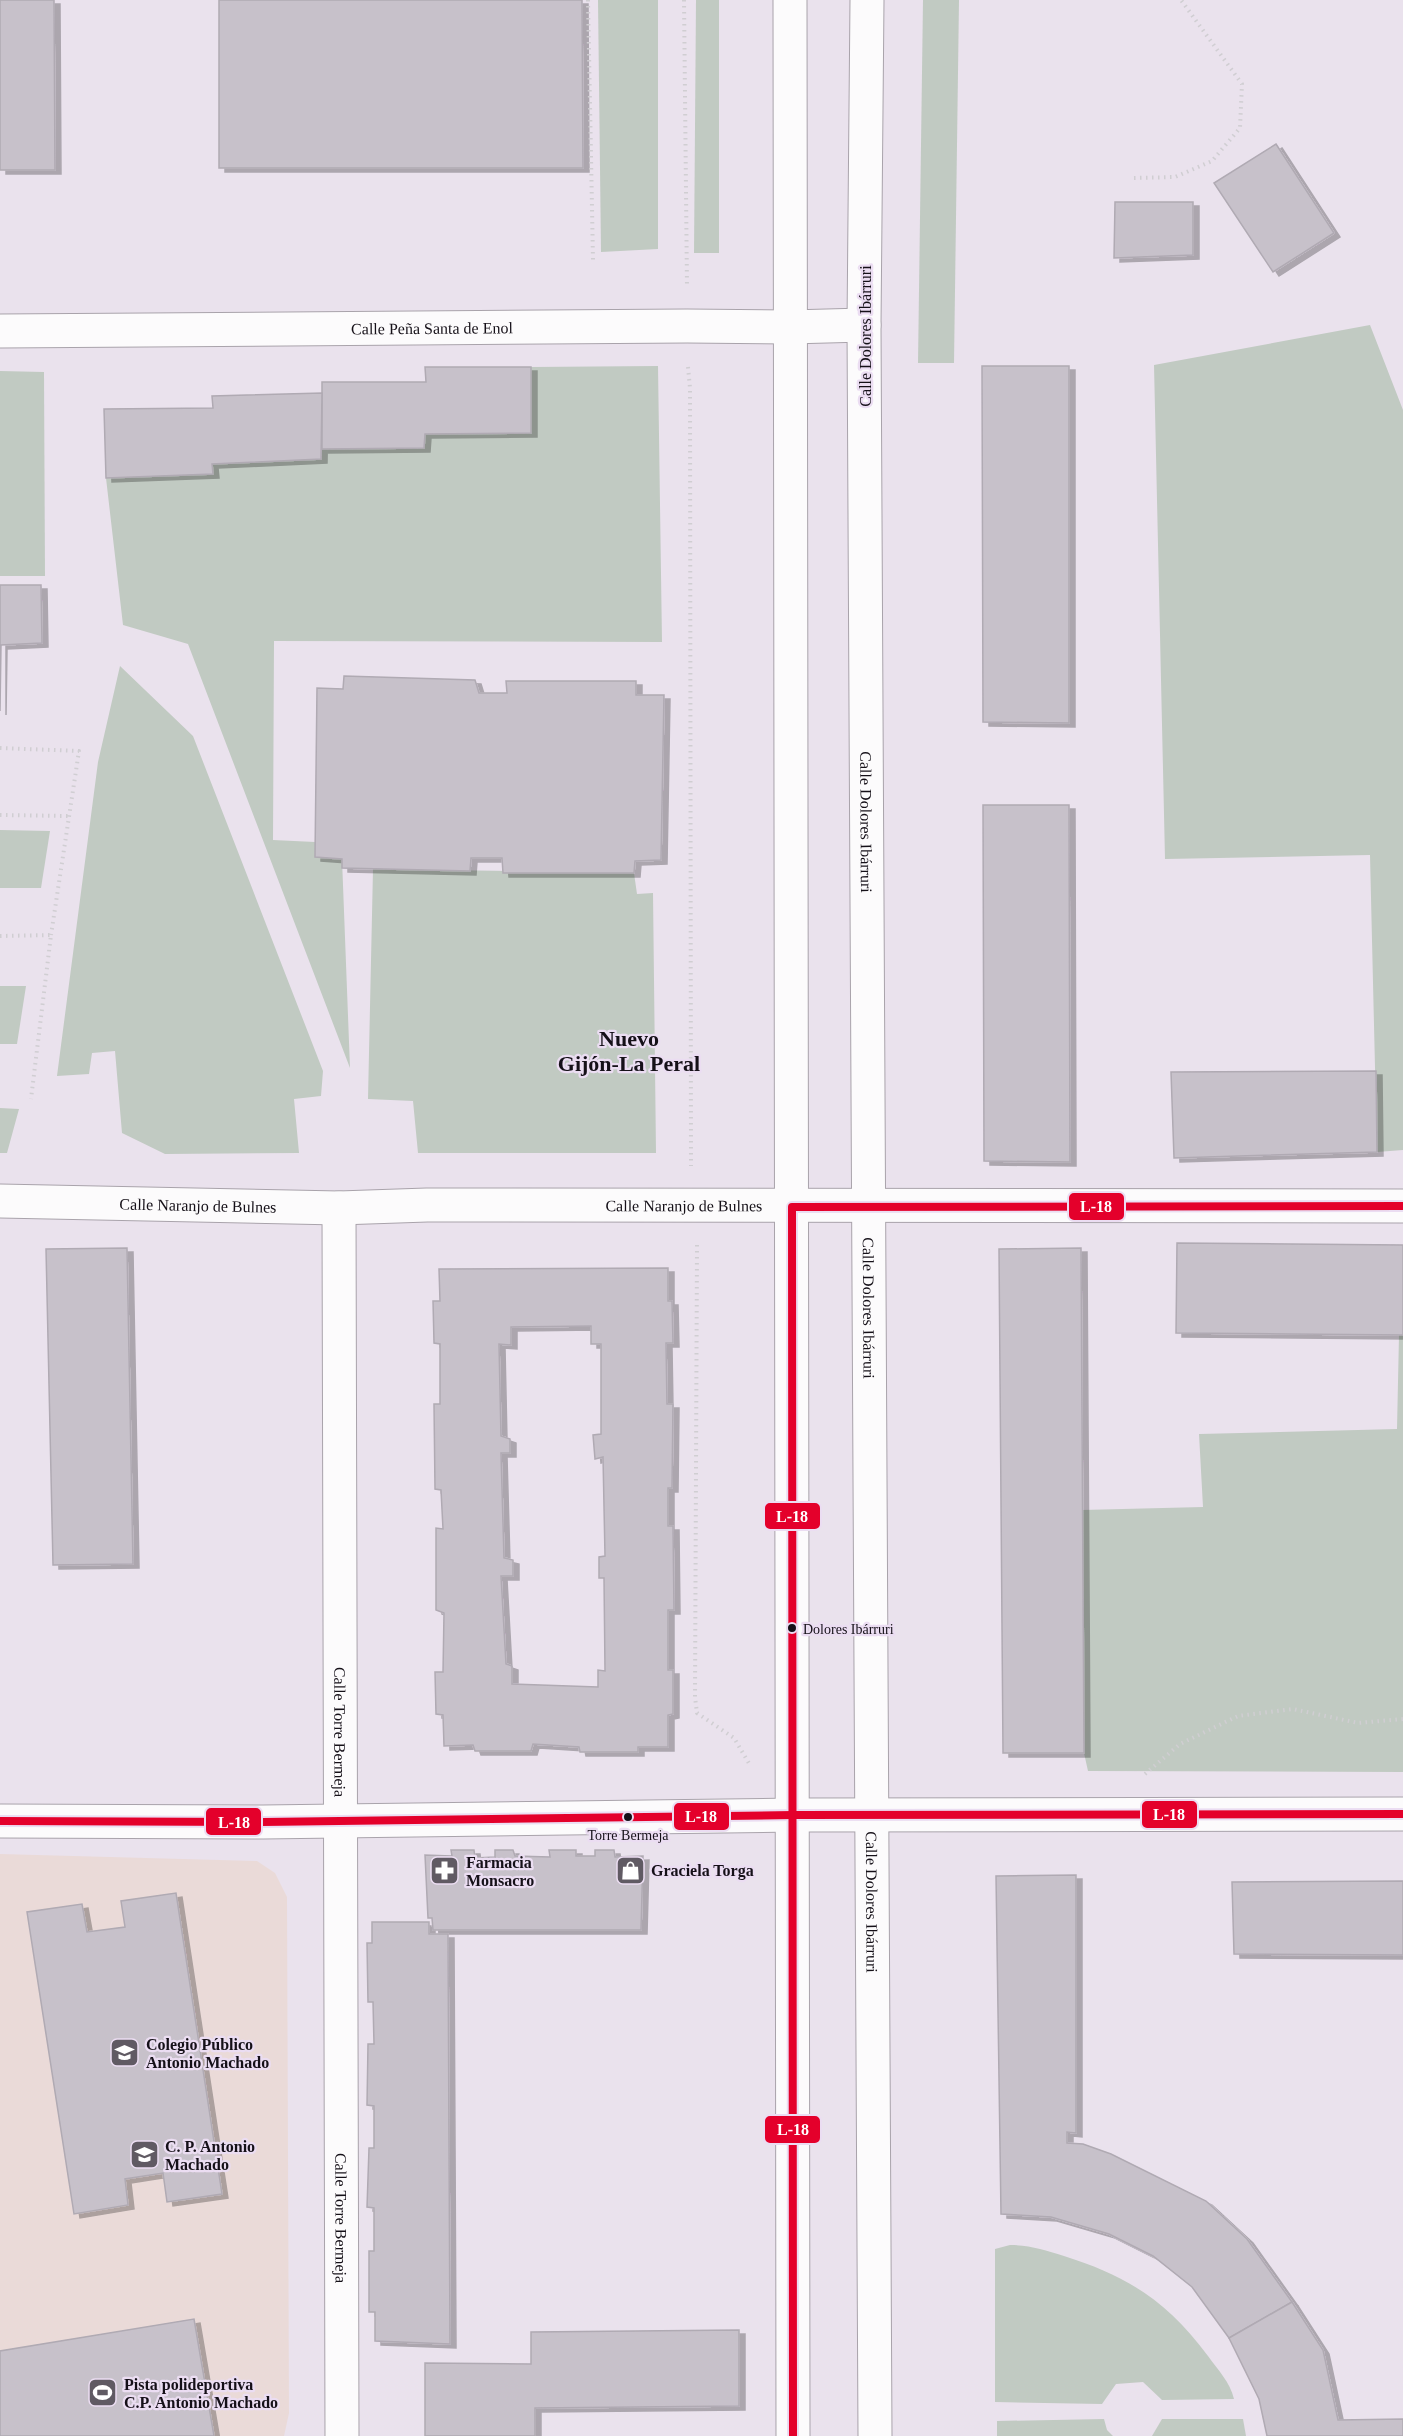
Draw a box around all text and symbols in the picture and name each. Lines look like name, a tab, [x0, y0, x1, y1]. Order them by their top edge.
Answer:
street label: Calle Dolores Ibárruri	[857, 265, 874, 407]
street label: Calle Peña Santa de Enol	[351, 319, 514, 337]
street label: Calle Dolores Ibárruri	[857, 751, 875, 893]
district label: Nuevo Gijón-La Peral	[558, 1026, 700, 1076]
line badge: L-18	[1068, 1192, 1125, 1221]
street label: Calle Naranjo de Bulnes	[119, 1195, 277, 1216]
street label: Calle Naranjo de Bulnes	[605, 1197, 762, 1215]
text: L-18	[1080, 1198, 1112, 1215]
street label: Calle Dolores Ibárruri	[860, 1237, 877, 1379]
line badge: L-18	[764, 1502, 821, 1530]
text: L-18	[776, 1508, 808, 1525]
marker: Dolores Ibárruri	[786, 1622, 798, 1634]
place label: Dolores Ibárruri	[803, 1622, 894, 1637]
street label: Calle Torre Bermeja	[330, 1667, 348, 1797]
line badge: L-18	[1141, 1800, 1198, 1829]
line badge: L-18	[673, 1802, 730, 1831]
text: L-18	[1153, 1806, 1185, 1823]
line badge: L-18	[205, 1807, 262, 1836]
text: L-18	[685, 1808, 717, 1825]
marker: Torre Bermeja	[622, 1811, 634, 1823]
text: L-18	[218, 1814, 250, 1831]
place label: Torre Bermeja	[587, 1828, 669, 1843]
street label: Calle Dolores Ibárruri	[863, 1831, 881, 1973]
place label: Farmacia Monsacro	[466, 1854, 534, 1889]
shop icon: Graciela Torga	[614, 1854, 646, 1886]
pharmacy icon: Farmacia Monsacro	[429, 1855, 461, 1887]
place label: Graciela Torga	[651, 1862, 754, 1880]
place label: Colegio Público Antonio Machado	[146, 2036, 269, 2071]
school or university icon: Colegio Público Antonio Machado	[109, 2037, 141, 2069]
line badge: L-18	[764, 2115, 821, 2144]
text: L-18	[777, 2121, 809, 2138]
place label: C. P. Antonio Machado	[165, 2138, 255, 2173]
school or university icon: C. P. Antonio Machado	[128, 2139, 160, 2171]
street label: Calle Torre Bermeja	[332, 2153, 350, 2283]
place label: Pista polideportiva C.P. Antonio Machado	[124, 2376, 278, 2411]
sports icon: Pista polideportiva C.P. Antonio Machado	[87, 2377, 119, 2409]

